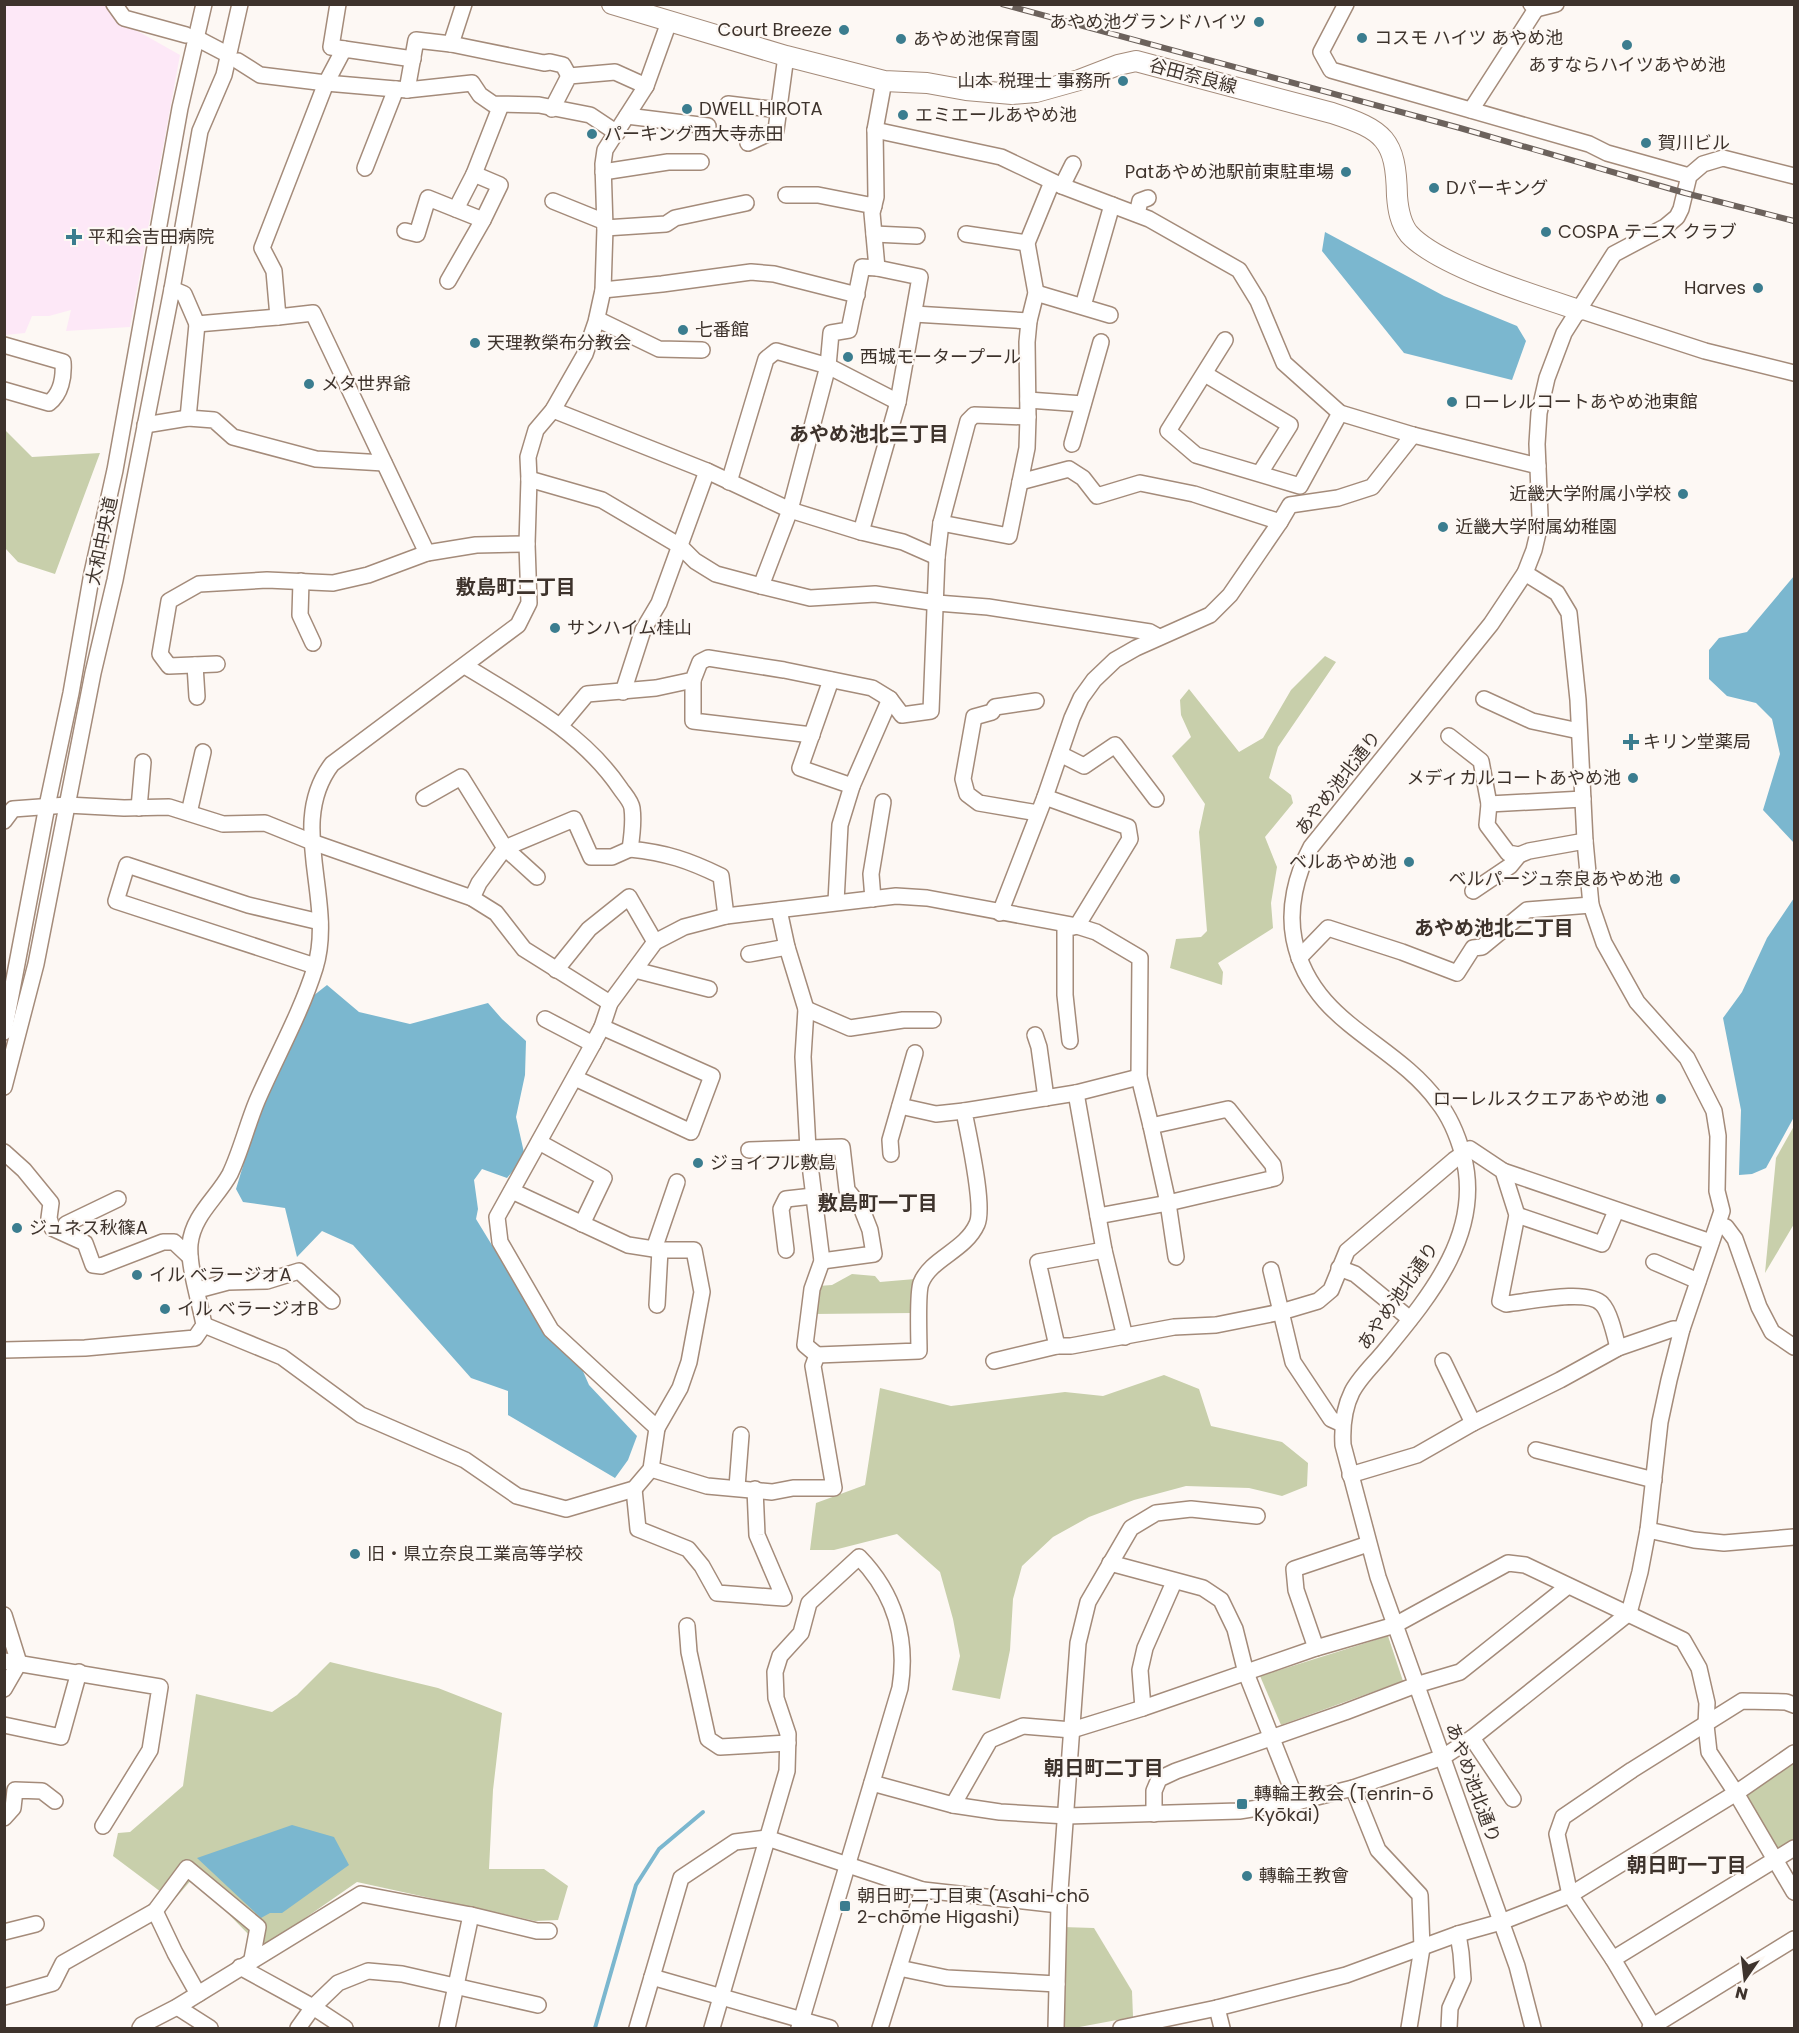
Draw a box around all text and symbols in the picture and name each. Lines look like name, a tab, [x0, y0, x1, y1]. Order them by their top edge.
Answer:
place label: あやめ池グランドハイツ	[1049, 9, 1247, 34]
marker: あやめ池グランドハイツ	[1252, 15, 1266, 29]
place label: Court Breeze	[718, 17, 832, 42]
marker: Court Breeze	[837, 23, 851, 37]
place label: コスモ ハイツ あやめ池	[1374, 25, 1563, 50]
place label: あやめ池保育園	[913, 26, 1039, 51]
marker: コスモ ハイツ あやめ池	[1355, 31, 1369, 45]
marker: あやめ池保育園	[894, 32, 908, 46]
marker: あすならハイツあやめ池	[1620, 38, 1634, 52]
street label: 谷田奈良線	[1146, 52, 1240, 99]
place label: あすならハイツあやめ池	[1528, 52, 1726, 77]
place label: 山本 税理士 事務所	[957, 68, 1111, 93]
marker: 山本 税理士 事務所	[1116, 74, 1130, 88]
place label: DWELL HIROTA	[699, 96, 823, 121]
marker: DWELL HIROTA	[680, 102, 694, 116]
place label: エミエールあやめ池	[915, 102, 1077, 127]
marker: エミエールあやめ池	[896, 108, 910, 122]
place label: パーキング西大寺赤田	[604, 121, 783, 146]
marker: パーキング西大寺赤田	[585, 127, 599, 141]
place label: 賀川ビル	[1658, 130, 1730, 155]
marker: 賀川ビル	[1639, 136, 1653, 150]
place label: Patあやめ池駅前東駐車場	[1125, 159, 1334, 184]
marker: Patあやめ池駅前東駐車場	[1339, 165, 1353, 179]
place label: Dパーキング	[1446, 175, 1548, 200]
marker: Dパーキング	[1427, 181, 1441, 195]
place label: COSPA テニス クラブ	[1558, 219, 1737, 244]
place label: 平和会吉田病院	[88, 224, 214, 249]
marker: COSPA テニス クラブ	[1539, 225, 1553, 239]
marker: 平和会吉田病院	[65, 228, 83, 246]
place label: Harves	[1684, 275, 1746, 300]
marker: Harves	[1751, 281, 1765, 295]
place label: 七番館	[695, 317, 749, 342]
marker: 七番館	[676, 323, 690, 337]
place label: 天理教榮布分教会	[487, 330, 631, 355]
marker: 天理教榮布分教会	[468, 336, 482, 350]
place label: 西城モータープール	[860, 344, 1021, 369]
marker: 西城モータープール	[841, 350, 855, 364]
place label: メタ世界爺	[321, 371, 411, 396]
marker: メタ世界爺	[302, 377, 316, 391]
place label: ローレルコートあやめ池東館	[1464, 389, 1698, 414]
marker: ローレルコートあやめ池東館	[1445, 395, 1459, 409]
district label: あやめ池北三丁目	[789, 420, 949, 448]
place label: 近畿大学附属小学校	[1509, 481, 1671, 506]
marker: 近畿大学附属小学校	[1676, 487, 1690, 501]
street label: 大和中央道	[80, 494, 123, 588]
place label: 近畿大学附属幼稚園	[1455, 514, 1617, 539]
marker: 近畿大学附属幼稚園	[1436, 520, 1450, 534]
district label: 敷島町二丁目	[456, 573, 576, 601]
place label: サンハイム桂山	[567, 615, 692, 640]
marker: サンハイム桂山	[548, 621, 562, 635]
street label: あやめ池北通り	[1289, 725, 1386, 840]
place label: キリン堂薬局	[1643, 729, 1751, 754]
marker: キリン堂薬局	[1624, 735, 1638, 749]
place label: メディカルコートあやめ池	[1407, 765, 1621, 790]
marker: メディカルコートあやめ池	[1626, 771, 1640, 785]
place label: ベルあやめ池	[1289, 849, 1397, 874]
marker: ベルあやめ池	[1402, 855, 1416, 869]
place label: ベルパージュ奈良あやめ池	[1449, 866, 1663, 891]
marker: ベルパージュ奈良あやめ池	[1668, 872, 1682, 886]
district label: あやめ池北二丁目	[1414, 914, 1574, 942]
place label: ローレルスクエアあやめ池	[1433, 1086, 1649, 1111]
marker: ローレルスクエアあやめ池	[1654, 1092, 1668, 1106]
place label: ジョイフル敷島	[710, 1150, 836, 1175]
marker: ジョイフル敷島	[691, 1156, 705, 1170]
district label: 敷島町一丁目	[818, 1189, 938, 1217]
place label: ジュネス秋篠A	[29, 1215, 148, 1240]
marker: ジュネス秋篠A	[10, 1221, 24, 1235]
street label: あやめ池北通り	[1351, 1237, 1444, 1354]
place label: イル ベラージオA	[149, 1262, 292, 1287]
marker: イル ベラージオA	[130, 1268, 144, 1282]
place label: イル ベラージオB	[177, 1296, 318, 1321]
marker: イル ベラージオB	[158, 1302, 172, 1316]
place label: 旧・県立奈良工業高等学校	[367, 1541, 583, 1566]
marker: 旧・県立奈良工業高等学校	[348, 1547, 362, 1561]
street label: あやめ池北通り	[1440, 1719, 1507, 1846]
district label: 朝日町二丁目	[1044, 1754, 1164, 1782]
place label: 轉輪王教会 (Tenrin-ō Kyōkai)	[1254, 1781, 1434, 1827]
marker: 轉輪王教会 (Tenrin-ō Kyōkai)	[1235, 1797, 1249, 1811]
district label: 朝日町一丁目	[1627, 1851, 1747, 1879]
place label: 轉輪王教會	[1259, 1863, 1349, 1888]
marker: 轉輪王教會	[1240, 1869, 1254, 1883]
place label: 朝日町二丁目東 (Asahi-chō 2-chōme Higashi)	[857, 1883, 1090, 1929]
marker: 朝日町二丁目東 (Asahi-chō 2-chōme Higashi)	[838, 1899, 852, 1913]
north arrow	[1715, 1949, 1775, 2009]
text: N	[1733, 1980, 1750, 2006]

